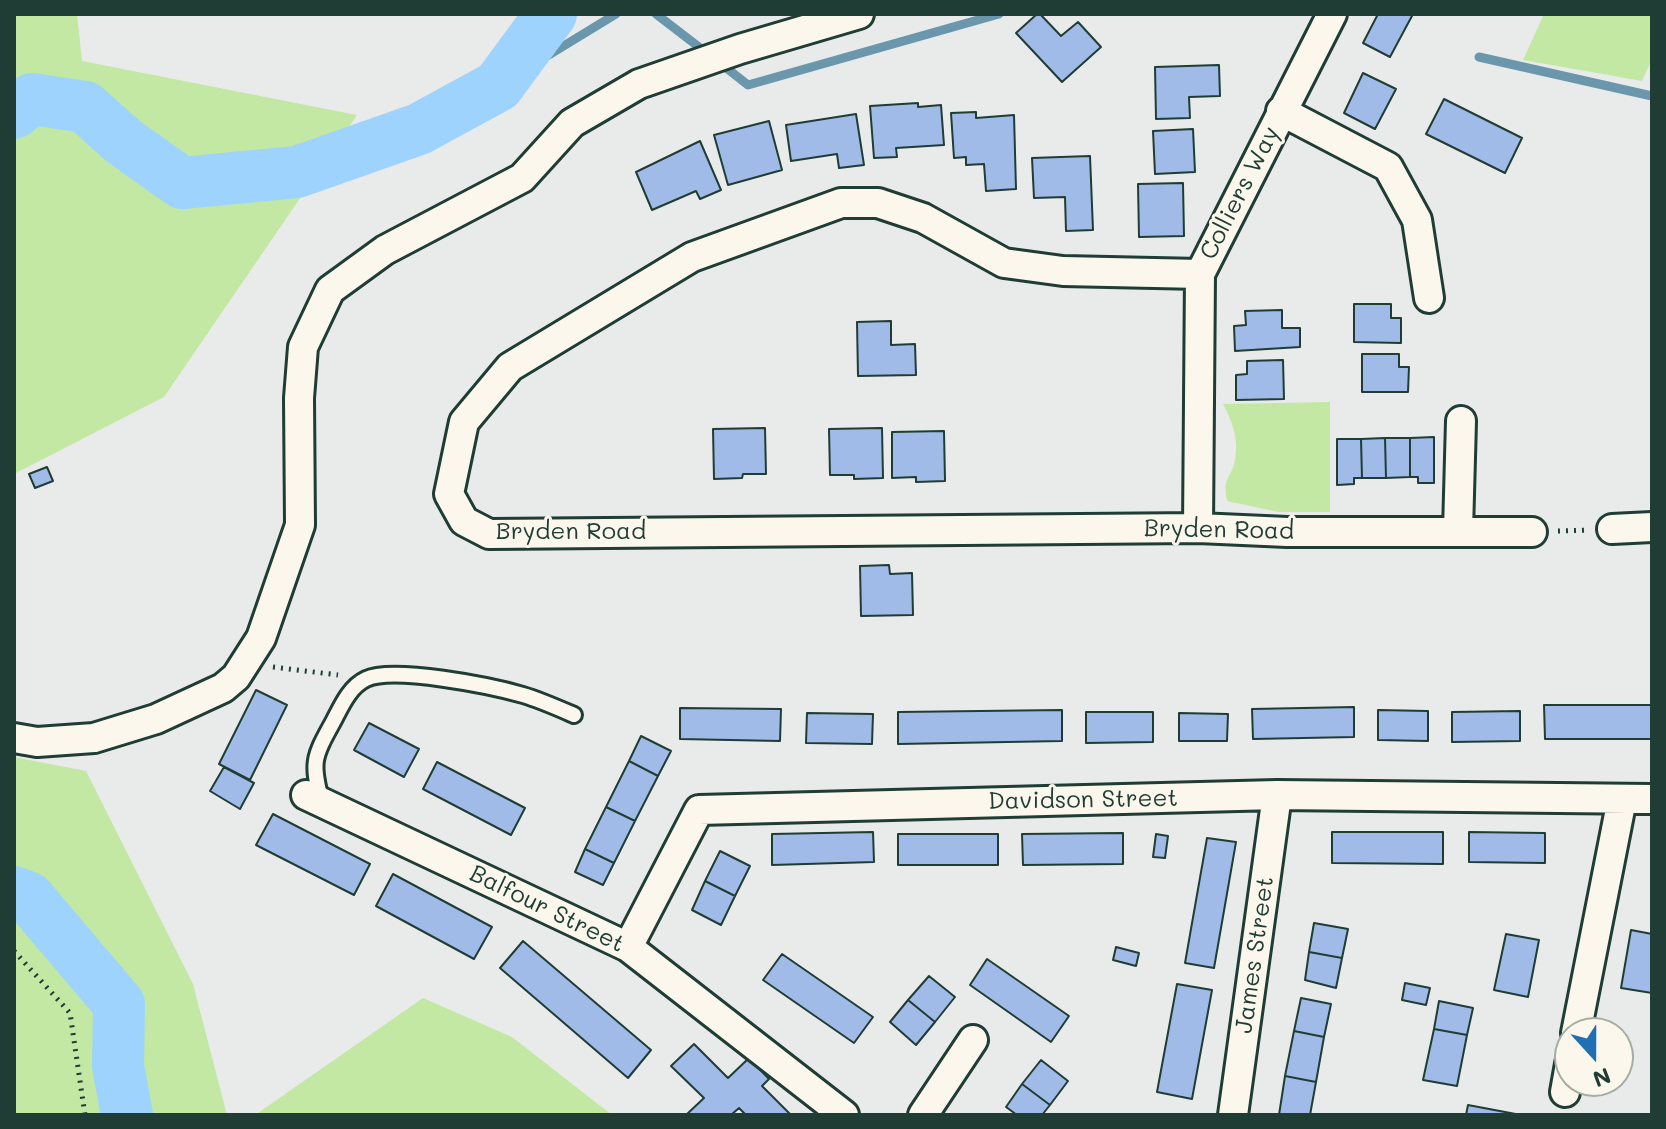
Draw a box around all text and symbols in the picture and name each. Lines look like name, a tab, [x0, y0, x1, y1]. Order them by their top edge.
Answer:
street label: Colliers Way	[1194, 122, 1286, 264]
street label: Bryden Road	[1144, 514, 1294, 546]
street label: Bryden Road	[496, 518, 646, 546]
street label: Davidson Street	[988, 784, 1178, 816]
street label: Balfour Street	[465, 859, 629, 959]
street label: James Street	[1230, 875, 1280, 1035]
north arrow	[1554, 1017, 1634, 1097]
text: N	[1589, 1061, 1615, 1095]

